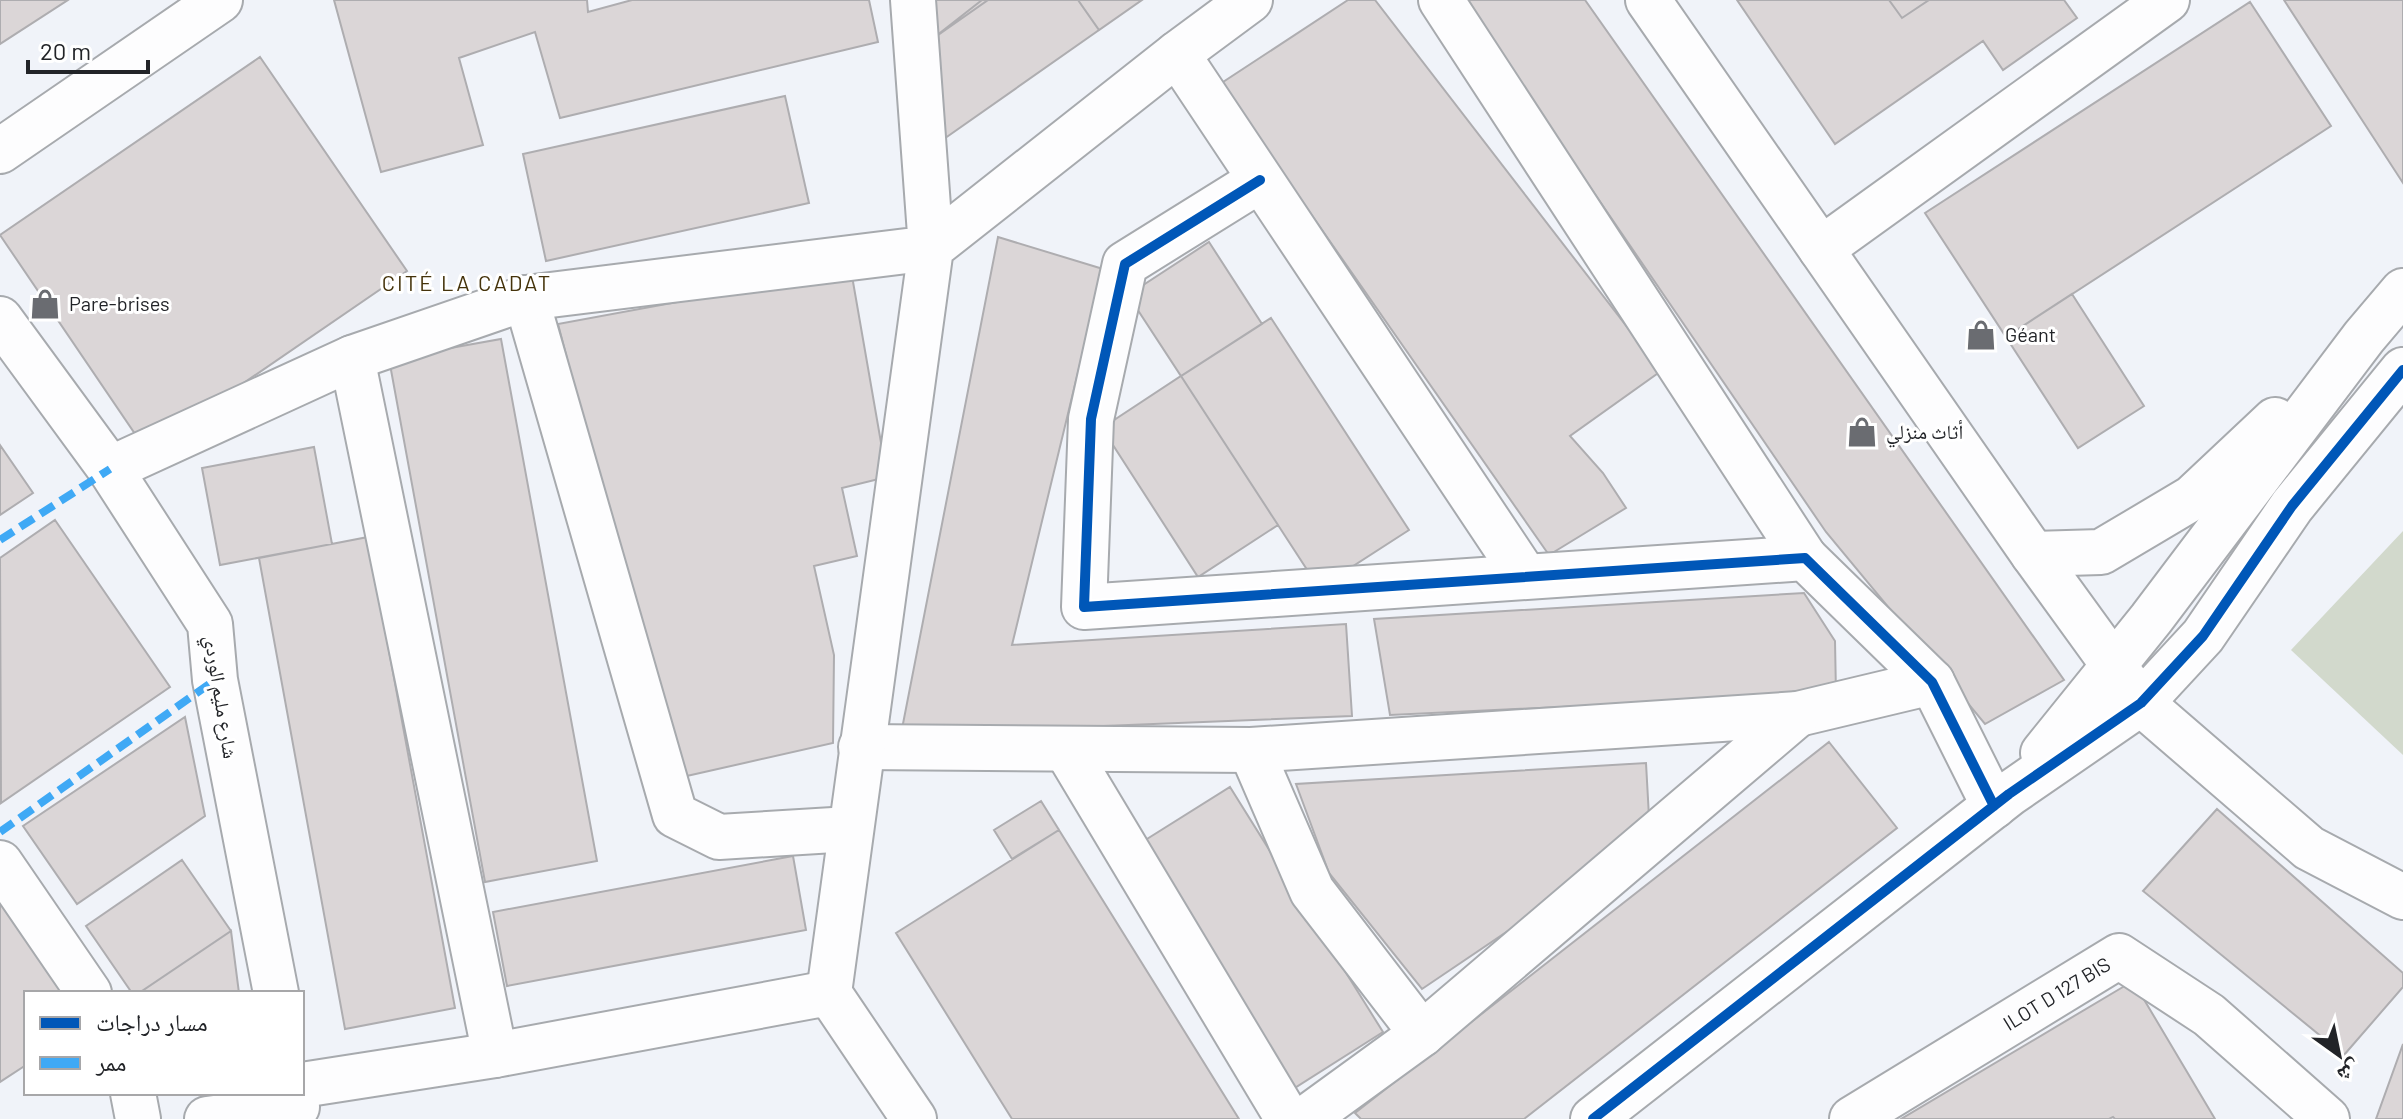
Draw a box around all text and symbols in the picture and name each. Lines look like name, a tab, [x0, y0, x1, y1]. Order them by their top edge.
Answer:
scale bar	[28, 24, 148, 74]
text: 20 m	[40, 36, 91, 65]
district label: CITÉ LA CADAT	[382, 269, 552, 295]
shop icon: Pare-brises	[28, 287, 62, 321]
place label: Pare-brises	[69, 291, 170, 315]
shop icon: Géant	[1964, 318, 1998, 352]
place label: Géant	[2005, 322, 2056, 346]
shop icon: أثاث منزلي	[1845, 415, 1879, 449]
place label: أثاث منزلي	[1886, 419, 1963, 448]
street label: شارع مليم الوردي	[195, 633, 244, 761]
street label: ILOT D 127 BIS	[1998, 951, 2114, 1035]
legend	[24, 991, 304, 1095]
text: مسار دراجات	[96, 1007, 208, 1036]
north arrow	[2299, 1015, 2379, 1095]
text: ممر	[95, 1047, 127, 1076]
text: ش	[2332, 1054, 2367, 1090]

